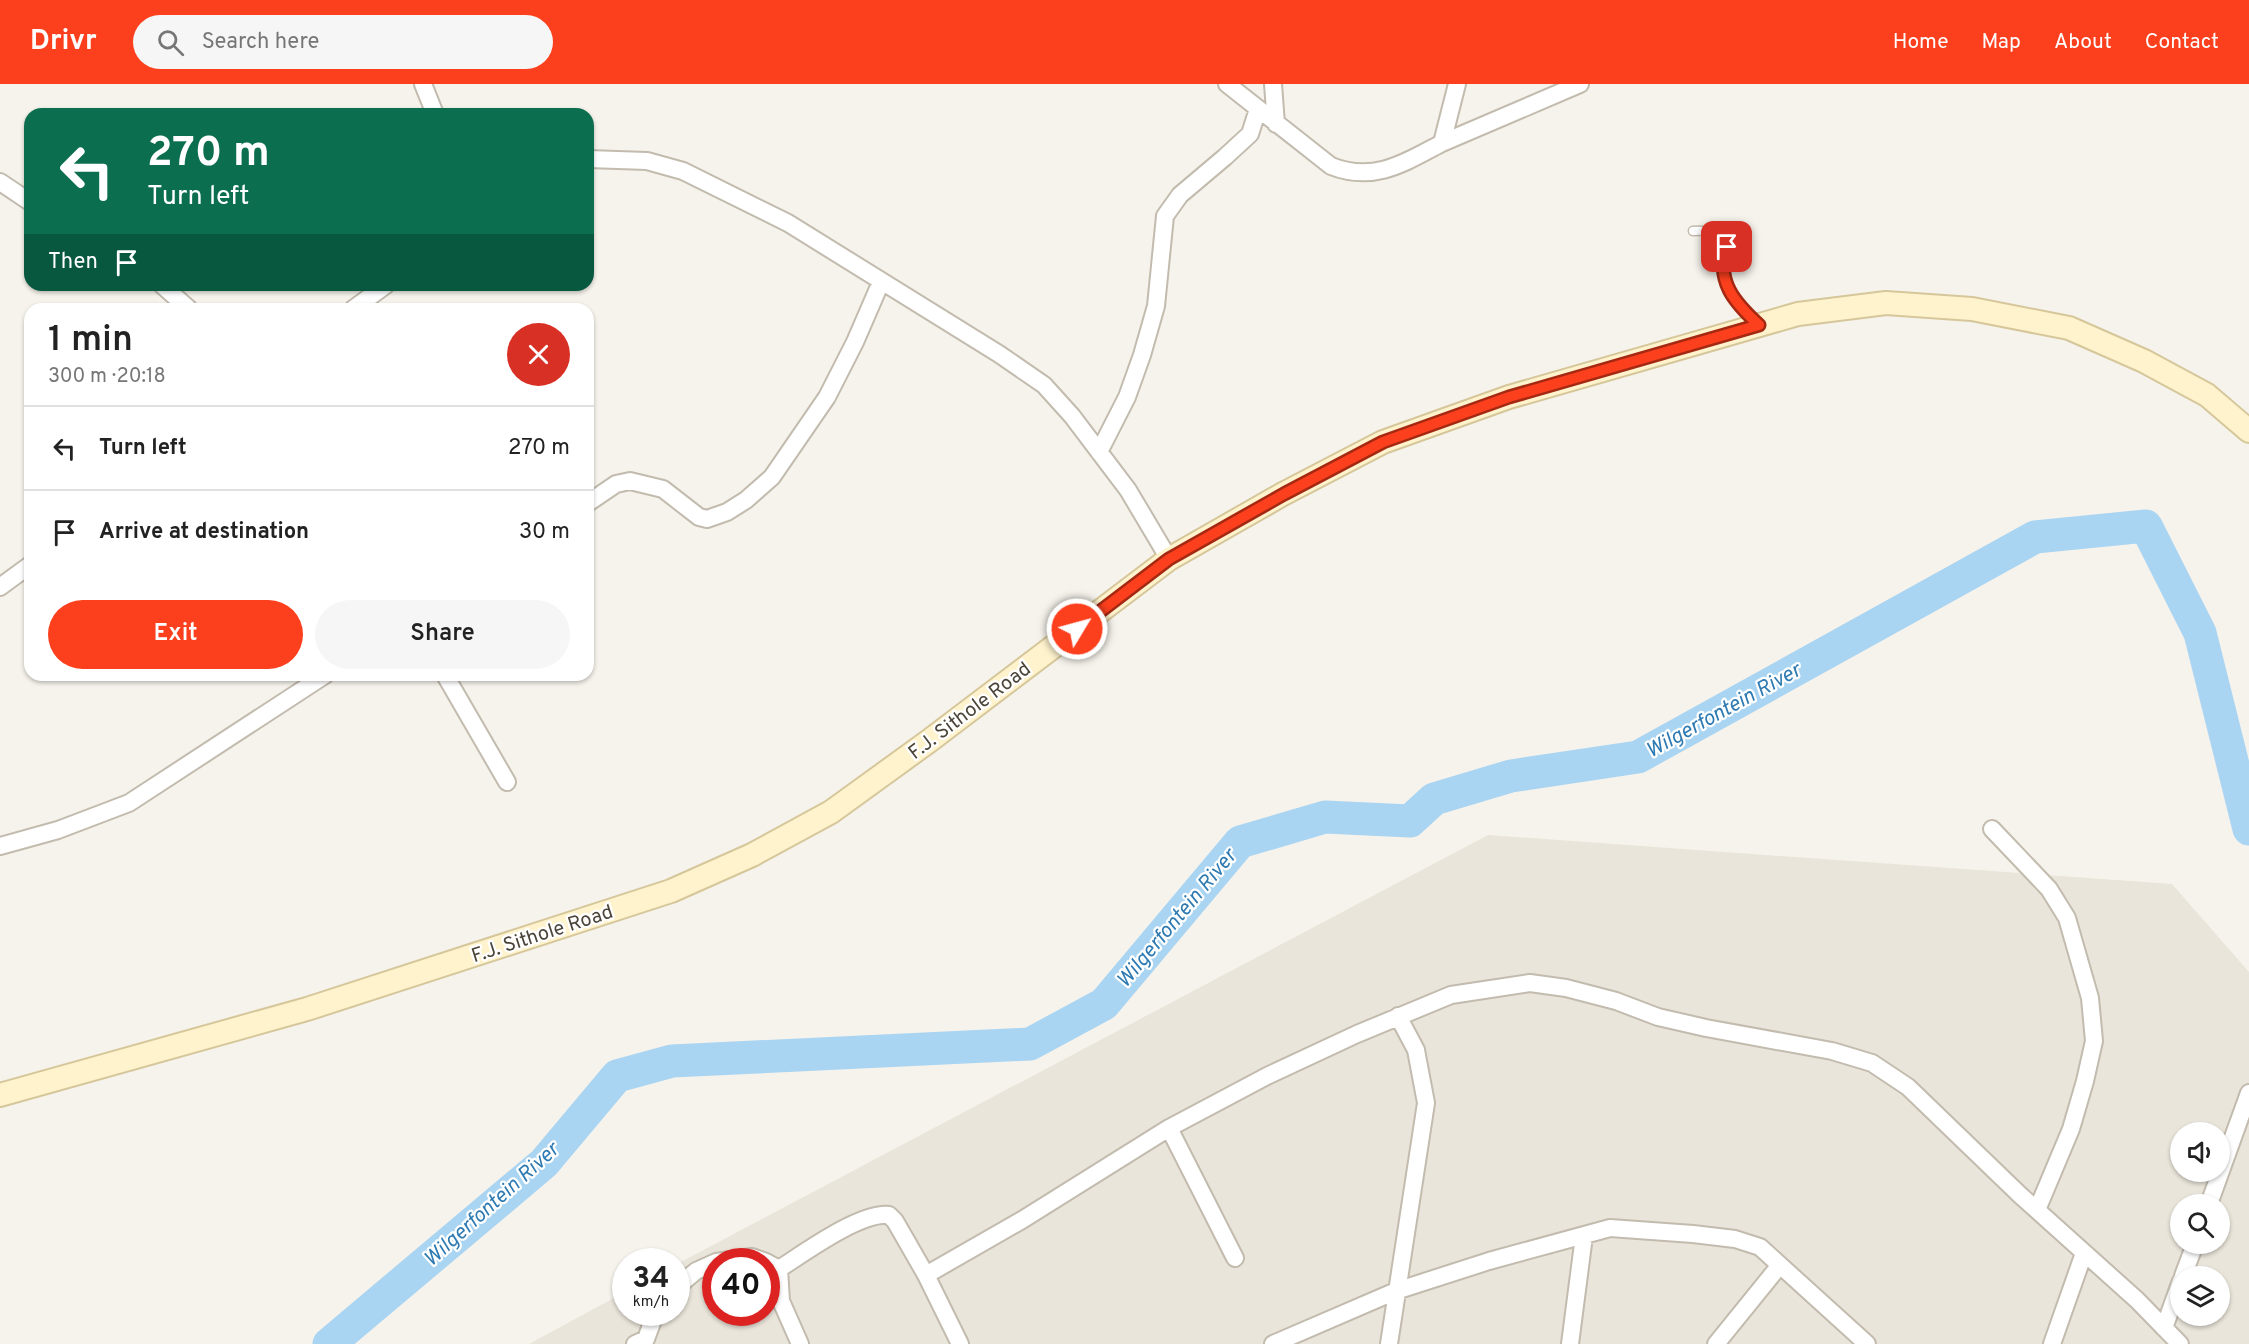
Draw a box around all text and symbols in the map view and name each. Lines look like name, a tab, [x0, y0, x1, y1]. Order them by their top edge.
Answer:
search box	[133, 15, 553, 69]
text: Drivr	[30, 24, 97, 60]
icon: search	[154, 26, 187, 59]
text: Search here	[202, 29, 319, 56]
text: Home	[1893, 29, 1949, 56]
text: Map	[1982, 29, 2021, 56]
text: About	[2054, 29, 2112, 56]
text: Contact	[2145, 29, 2219, 56]
text: 270 m	[147, 128, 270, 181]
icon: left	[48, 132, 126, 210]
text: Turn left	[147, 180, 249, 214]
pin	[1701, 221, 1752, 272]
icon: arrive	[1710, 230, 1743, 263]
icon: arrive	[110, 246, 143, 279]
text: Then	[48, 249, 98, 276]
text: 1 min	[48, 318, 133, 364]
button: close	[507, 323, 570, 386]
text: 300 m · 20:18	[48, 364, 166, 390]
icon: left	[48, 432, 81, 465]
text: Turn left	[99, 435, 187, 462]
text: 270 m	[508, 435, 570, 462]
icon: arrive	[48, 516, 81, 549]
text: Arrive at destination	[99, 519, 309, 546]
text: 30 m	[519, 519, 570, 546]
position arrow	[1045, 597, 1109, 661]
button: Exit	[48, 600, 303, 669]
button: Share	[315, 600, 570, 669]
street label: F.J. Sithole Road	[904, 657, 1037, 766]
water label: Wilgerfontein River	[1641, 657, 1808, 765]
water label: Wilgerfontein River	[1111, 842, 1244, 994]
street label: F.J. Sithole Road	[469, 900, 617, 970]
map controls	[2170, 1122, 2230, 1326]
button: sound	[2170, 1122, 2230, 1182]
water label: Wilgerfontein River	[419, 1136, 567, 1273]
button: search	[2170, 1194, 2230, 1254]
speed limit sign: 40	[702, 1248, 780, 1326]
text: 34	[632, 1261, 670, 1298]
button: layers	[2170, 1266, 2230, 1326]
text: km/h	[633, 1293, 669, 1312]

